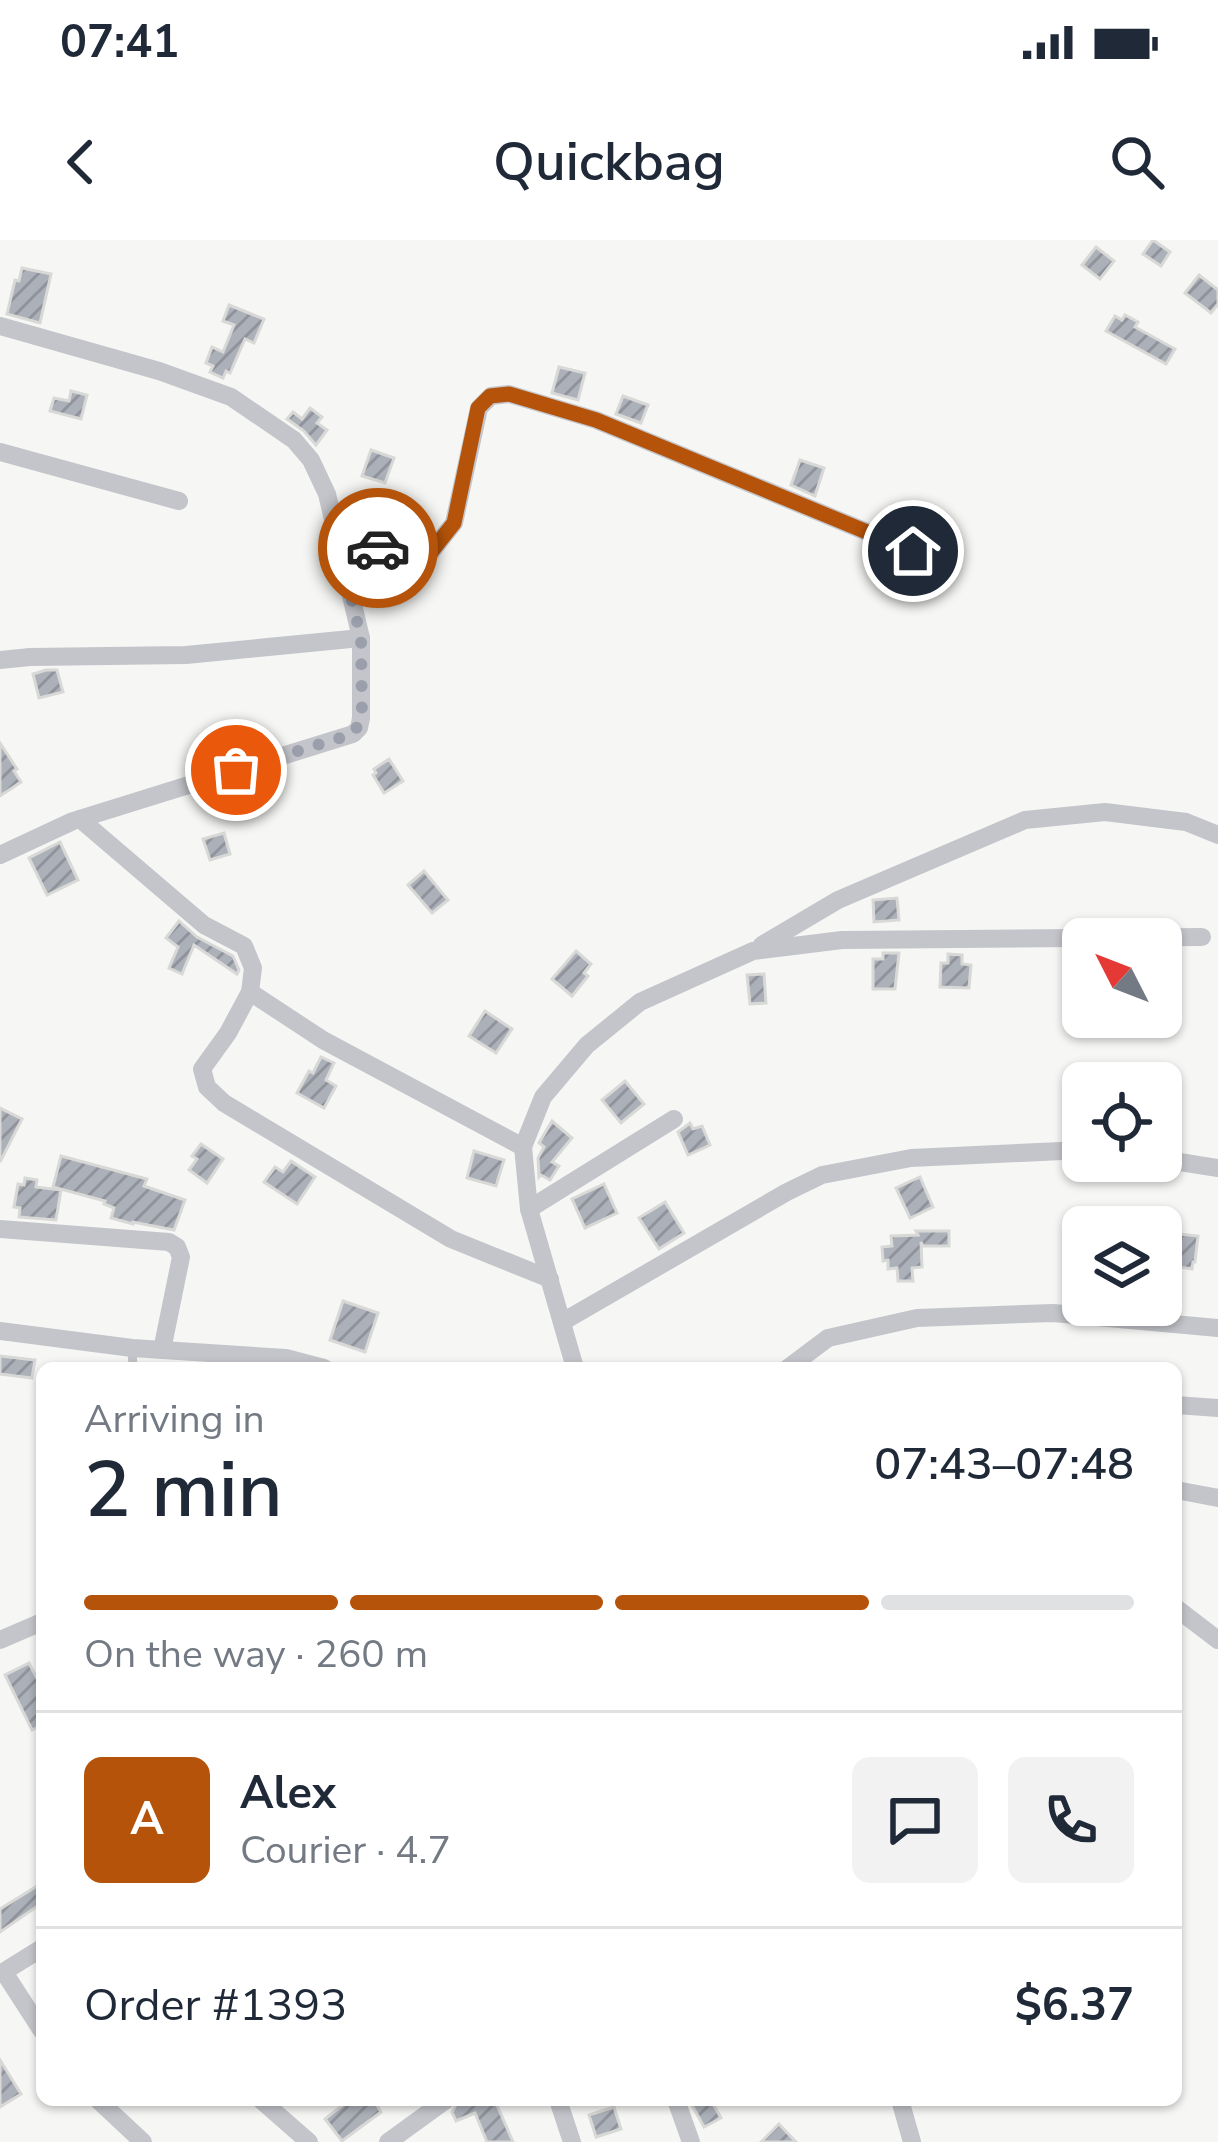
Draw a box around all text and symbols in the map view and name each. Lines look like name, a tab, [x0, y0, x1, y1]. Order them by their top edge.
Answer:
text: 07:41	[60, 12, 179, 73]
text: Quickbag	[493, 125, 725, 199]
icon: back	[48, 129, 114, 195]
icon: search	[1104, 129, 1170, 195]
courier	[318, 488, 438, 608]
pin	[862, 500, 964, 602]
icon: car	[345, 515, 411, 581]
icon: home	[880, 518, 946, 584]
pin	[185, 719, 287, 821]
icon: bag	[203, 737, 269, 803]
north arrow	[1062, 918, 1182, 1038]
map controls	[1062, 918, 1182, 1326]
button: locate	[1062, 1062, 1182, 1182]
button: layers	[1062, 1206, 1182, 1326]
text: Arriving in	[84, 1393, 265, 1446]
text: 07:43–07:48	[874, 1434, 1134, 1495]
text: 2 min	[84, 1437, 283, 1544]
text: On the way · 260 m	[84, 1628, 428, 1681]
button: chat	[852, 1757, 978, 1883]
button: phone	[1008, 1757, 1134, 1883]
text: Alex	[240, 1763, 336, 1824]
text: A	[130, 1789, 164, 1850]
text: Courier · 4.7	[240, 1824, 451, 1877]
text: Order #1393	[84, 1975, 347, 2036]
text: $6.37	[1015, 1975, 1134, 2036]

